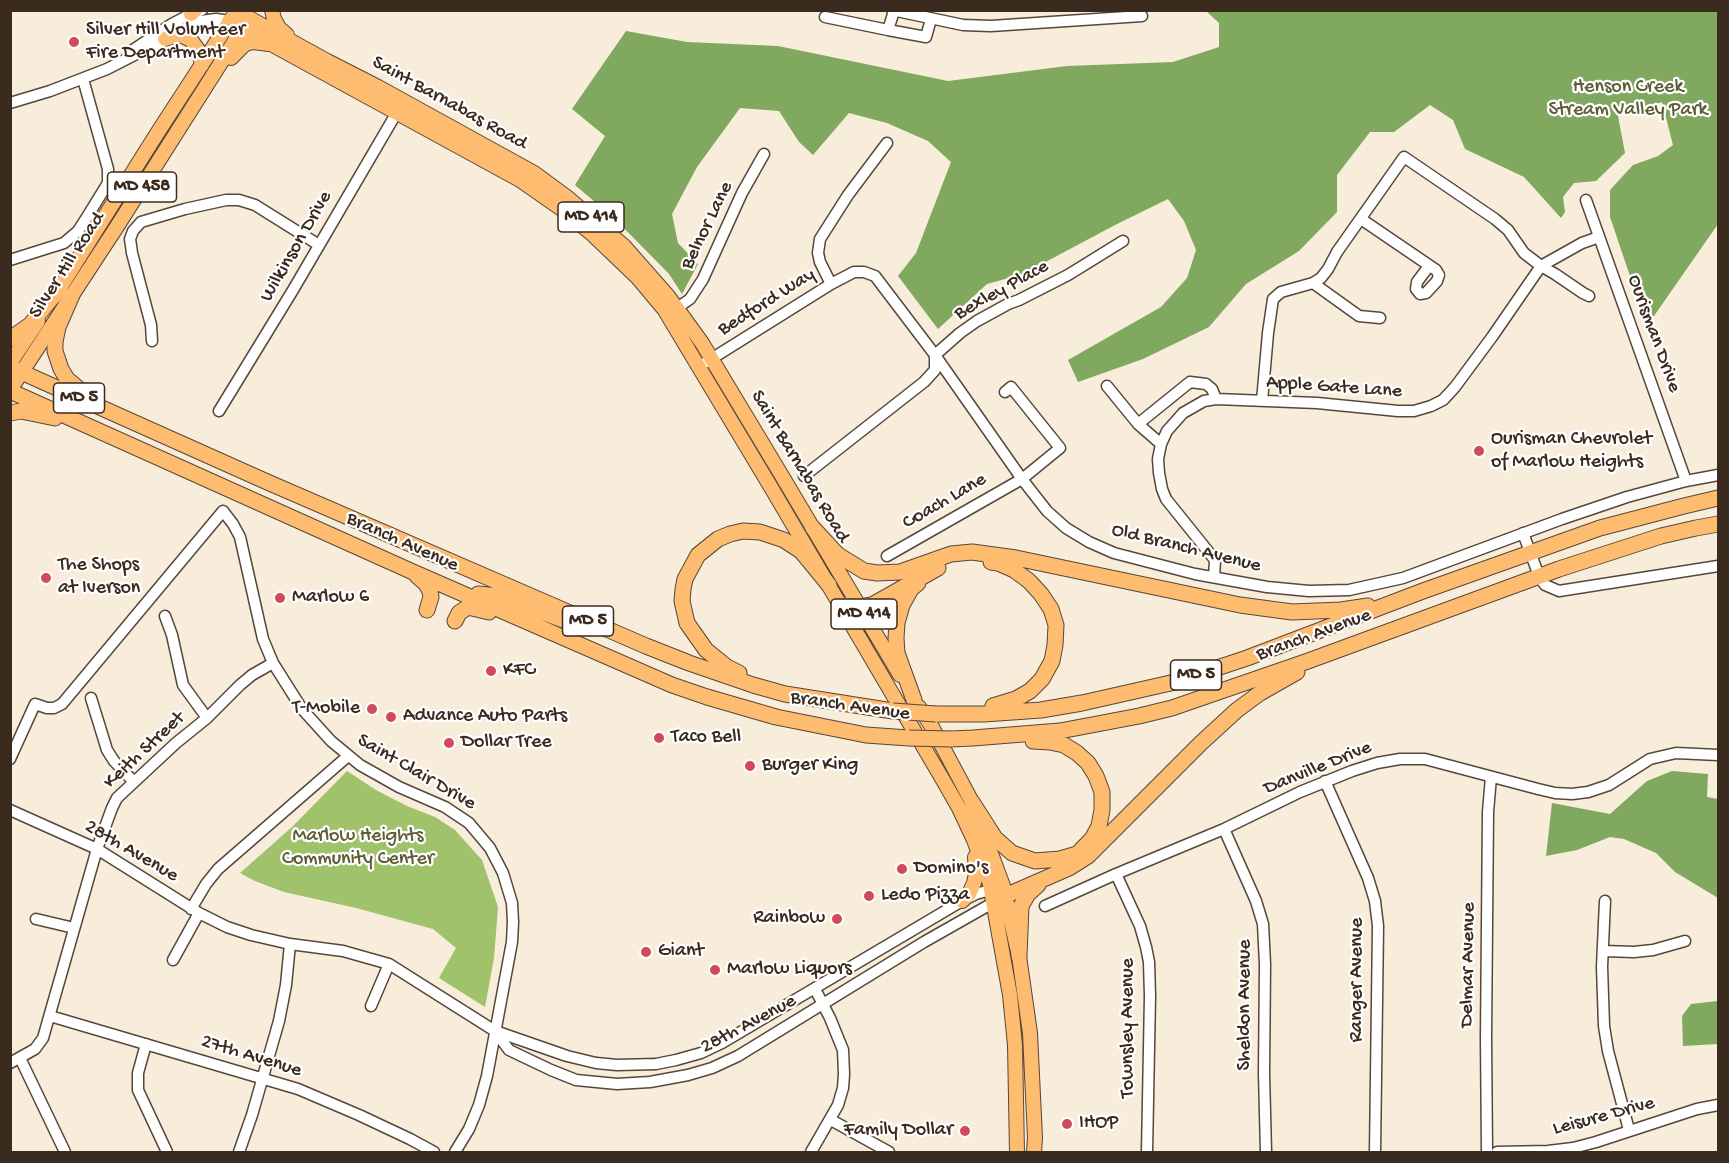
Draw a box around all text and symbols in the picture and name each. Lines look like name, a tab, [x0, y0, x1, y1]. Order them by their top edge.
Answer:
place label: Silver Hill Volunteer Fire Department	[86, 19, 245, 66]
marker: Silver Hill Volunteer Fire Department	[67, 35, 81, 49]
street label: Saint Barnabas Road	[367, 51, 531, 157]
park label: Henson Creek Stream Valley Park	[1549, 76, 1707, 123]
road number: MD 458	[108, 172, 176, 202]
street label: Belnor Lane	[676, 178, 740, 274]
street label: Wilkinson Drive	[256, 187, 338, 307]
road number: MD 414	[558, 202, 624, 232]
street label: Silver Hill Road	[25, 208, 111, 324]
street label: Bexley Place	[951, 255, 1053, 327]
street label: Bedford Way	[714, 264, 820, 342]
street label: Ourisman Drive	[1621, 272, 1685, 396]
street label: Apple Gate Lane	[1265, 371, 1403, 405]
road number: MD 5	[54, 383, 104, 413]
street label: Saint Barnabas Road	[744, 386, 854, 548]
place label: Ourisman Chevrolet of Marlow Heights	[1491, 428, 1652, 475]
marker: Ourisman Chevrolet of Marlow Heights	[1472, 444, 1486, 458]
street label: Coach Lane	[899, 468, 991, 536]
street label: Branch Avenue	[342, 508, 462, 578]
street label: Old Branch Avenue	[1109, 519, 1263, 579]
place label: The Shops at Iverson	[58, 554, 140, 601]
marker: The Shops at Iverson	[39, 571, 53, 585]
place label: Marlow 6	[292, 586, 369, 610]
marker: Marlow 6	[273, 591, 287, 605]
road number: MD 414	[831, 599, 897, 629]
street label: Branch Avenue	[1253, 604, 1375, 668]
road number: MD 5	[562, 606, 614, 636]
place label: KFC	[503, 659, 535, 683]
road number: MD 5	[1170, 660, 1222, 690]
marker: KFC	[484, 664, 498, 678]
street label: Branch Avenue	[789, 687, 911, 727]
place label: T-Mobile	[292, 697, 360, 721]
marker: T-Mobile	[365, 702, 379, 716]
place label: Advance Auto Parts	[403, 705, 567, 729]
street label: Keith Street	[99, 707, 191, 795]
marker: Advance Auto Parts	[384, 710, 398, 724]
place label: Taco Bell	[671, 726, 741, 750]
street label: Saint Clair Drive	[352, 729, 480, 817]
place label: Dollar Tree	[461, 731, 552, 755]
marker: Taco Bell	[652, 731, 666, 745]
marker: Dollar Tree	[442, 736, 456, 750]
street label: Danville Drive	[1261, 736, 1375, 802]
place label: Burger King	[762, 754, 858, 778]
marker: Burger King	[743, 759, 757, 773]
street label: 28th Avenue	[80, 815, 182, 889]
park label: Marlow Heights Community Center	[282, 825, 434, 872]
place label: Domino's	[914, 857, 988, 881]
marker: Domino's	[895, 862, 909, 876]
place label: Ledo Pizza	[881, 884, 970, 908]
marker: Ledo Pizza	[862, 889, 876, 903]
street label: Delmar Avenue	[1456, 902, 1482, 1028]
place label: Rainbow	[753, 907, 825, 931]
marker: Rainbow	[830, 912, 844, 926]
street label: Ranger Avenue	[1346, 918, 1370, 1042]
street label: Sheldon Avenue	[1234, 939, 1258, 1071]
place label: Giant	[658, 940, 704, 964]
marker: Giant	[639, 945, 653, 959]
place label: Marlow Liquors	[727, 958, 852, 982]
street label: Townsley Avenue	[1117, 958, 1141, 1098]
marker: Marlow Liquors	[708, 963, 722, 977]
street label: 28th Avenue	[697, 990, 801, 1060]
street label: 27th Avenue	[198, 1030, 304, 1084]
street label: Leisure Drive	[1550, 1092, 1658, 1142]
place label: IHOP	[1079, 1112, 1118, 1136]
marker: IHOP	[1060, 1117, 1074, 1131]
place label: Family Dollar	[844, 1119, 953, 1143]
marker: Family Dollar	[958, 1124, 972, 1138]

